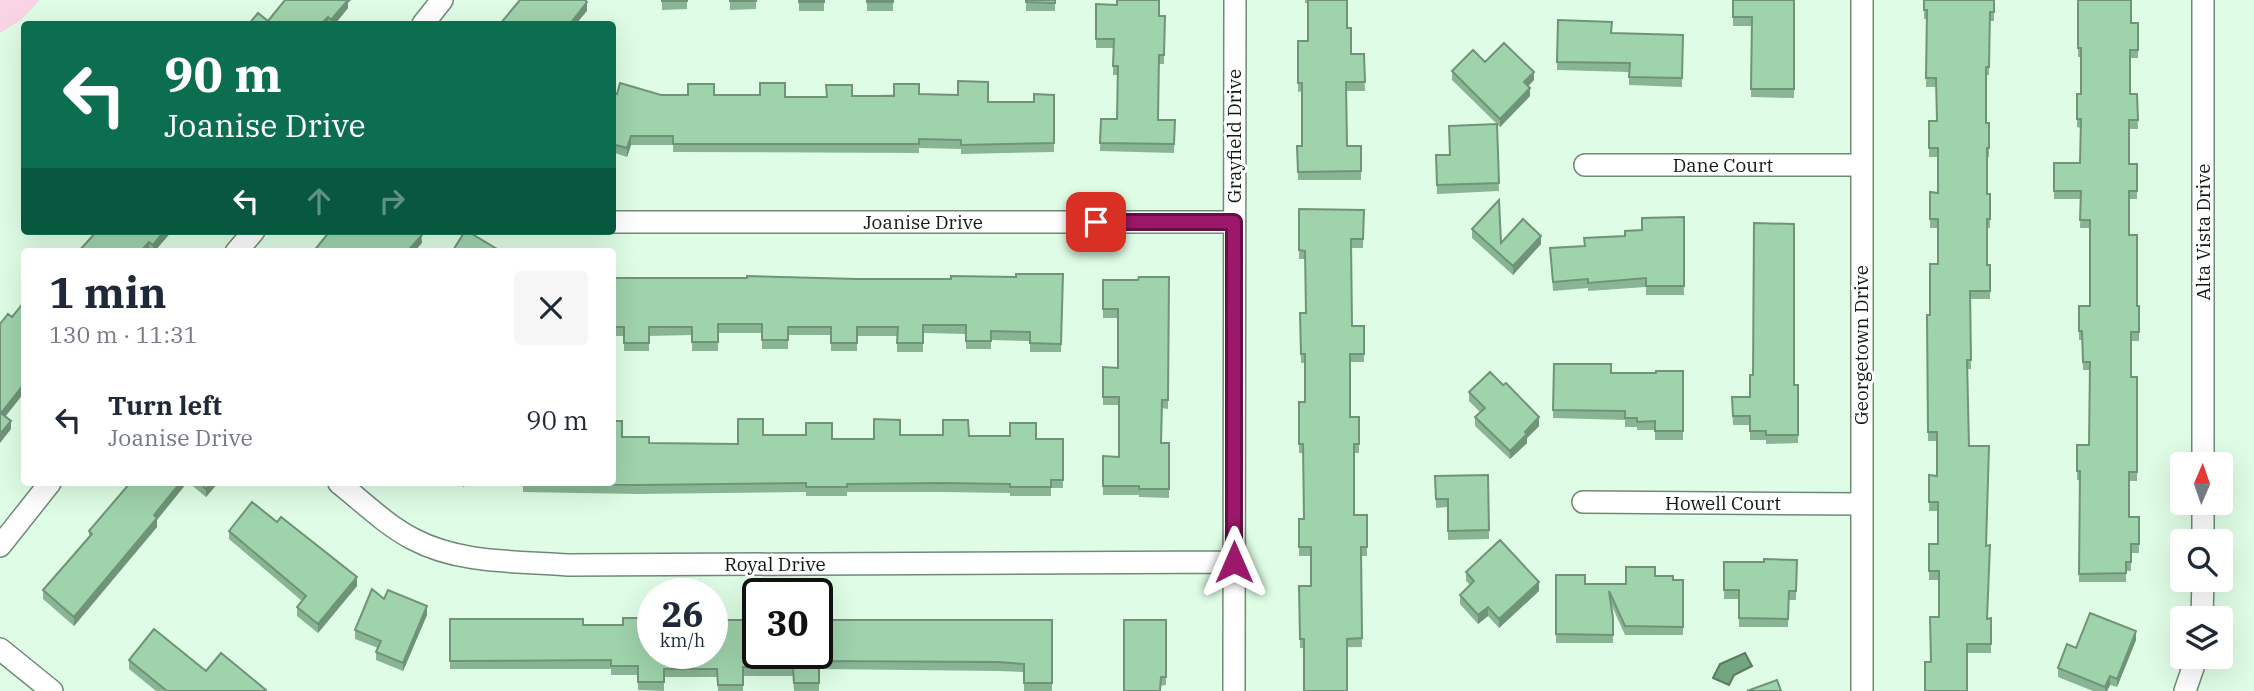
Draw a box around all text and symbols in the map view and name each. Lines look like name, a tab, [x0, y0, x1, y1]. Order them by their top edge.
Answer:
text: 90 m	[164, 42, 282, 105]
icon: left	[49, 49, 140, 140]
street label: Grayfield Drive	[1222, 69, 1246, 203]
text: Joanise Drive	[164, 104, 366, 146]
street label: Dane Court	[1673, 153, 1774, 177]
street label: Alta Vista Drive	[2191, 164, 2215, 300]
icon: left	[227, 182, 265, 220]
icon: ahead	[300, 182, 338, 220]
icon: right	[373, 182, 411, 220]
pin	[1066, 192, 1126, 252]
icon: arrive	[1077, 203, 1115, 241]
street label: Joanise Drive	[863, 210, 983, 234]
text: 1 min	[49, 265, 167, 320]
street label: Georgetown Drive	[1849, 265, 1873, 425]
button: close	[514, 271, 588, 345]
text: 130 m · 11:31	[49, 319, 198, 349]
text: Turn left	[108, 388, 222, 422]
icon: left	[49, 401, 87, 439]
text: 90 m	[526, 403, 588, 437]
text: Joanise Drive	[108, 422, 253, 452]
north arrow	[2170, 452, 2233, 514]
map controls	[2170, 452, 2233, 669]
street label: Howell Court	[1665, 491, 1781, 515]
position arrow	[1197, 525, 1271, 599]
button: search	[2170, 529, 2233, 592]
street label: Royal Drive	[724, 552, 826, 576]
speed limit sign: 30	[742, 578, 833, 669]
text: 26	[661, 591, 704, 637]
button: layers	[2170, 606, 2233, 669]
text: km/h	[660, 629, 705, 652]

